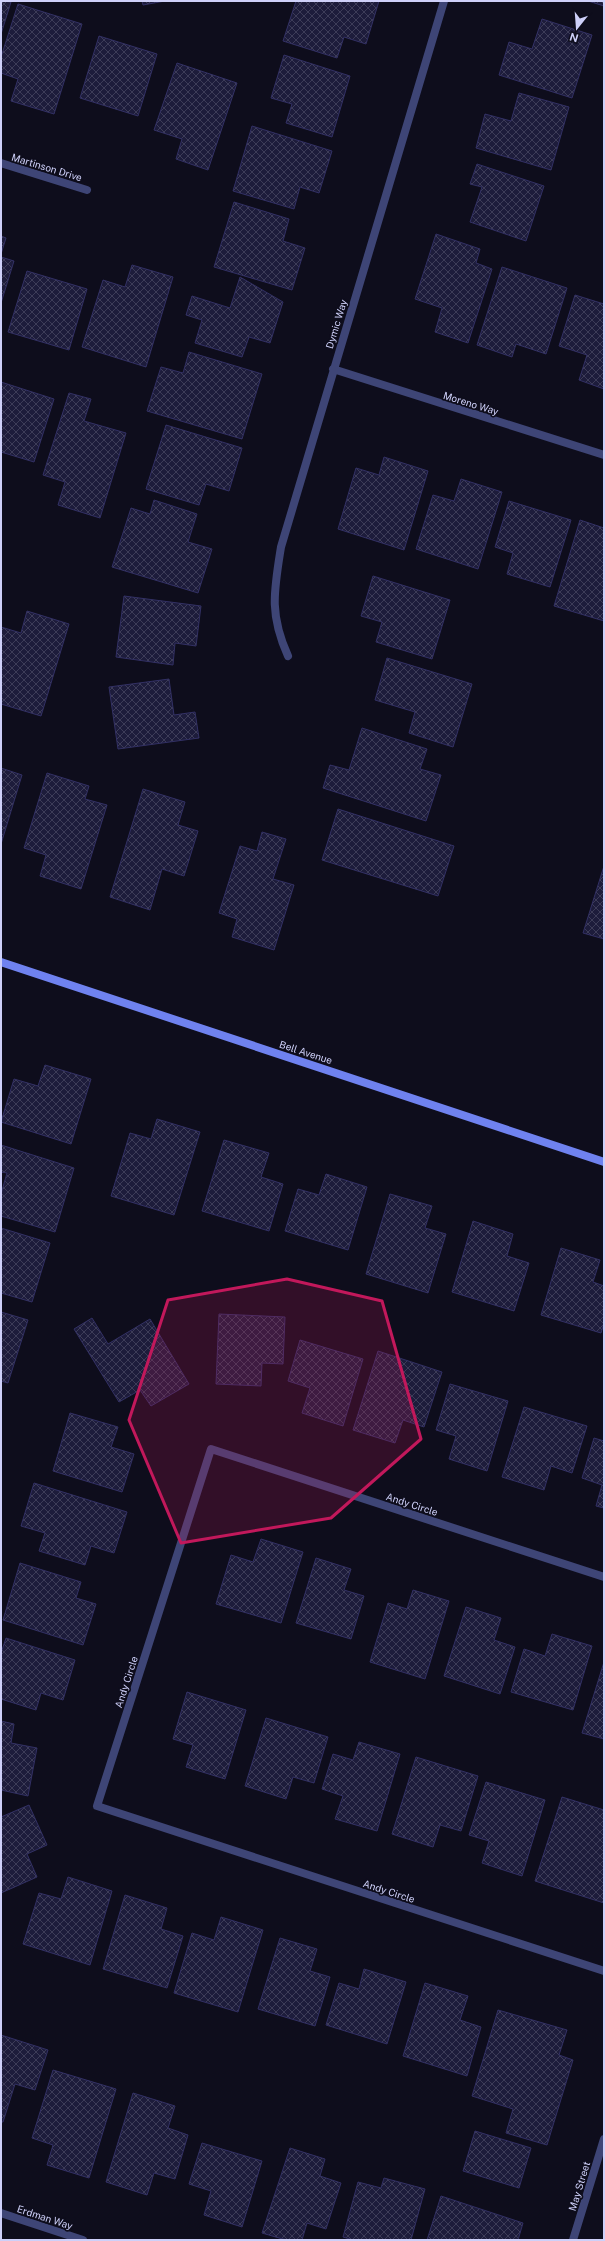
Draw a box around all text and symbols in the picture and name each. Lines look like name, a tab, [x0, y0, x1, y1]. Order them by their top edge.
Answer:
north arrow	[557, 8, 597, 48]
text: N	[568, 31, 580, 45]
street label: Martinson Drive	[10, 151, 84, 184]
street label: Dymic Way	[323, 297, 349, 350]
street label: Moreno Way	[442, 389, 501, 417]
street label: Bell Avenue	[278, 1038, 334, 1066]
street label: Andy Circle	[385, 1490, 440, 1518]
street label: Andy Circle	[112, 1654, 140, 1709]
street label: Andy Circle	[362, 1877, 417, 1905]
street label: May Street	[566, 2160, 592, 2212]
street label: Erdman Way	[16, 2202, 75, 2232]

